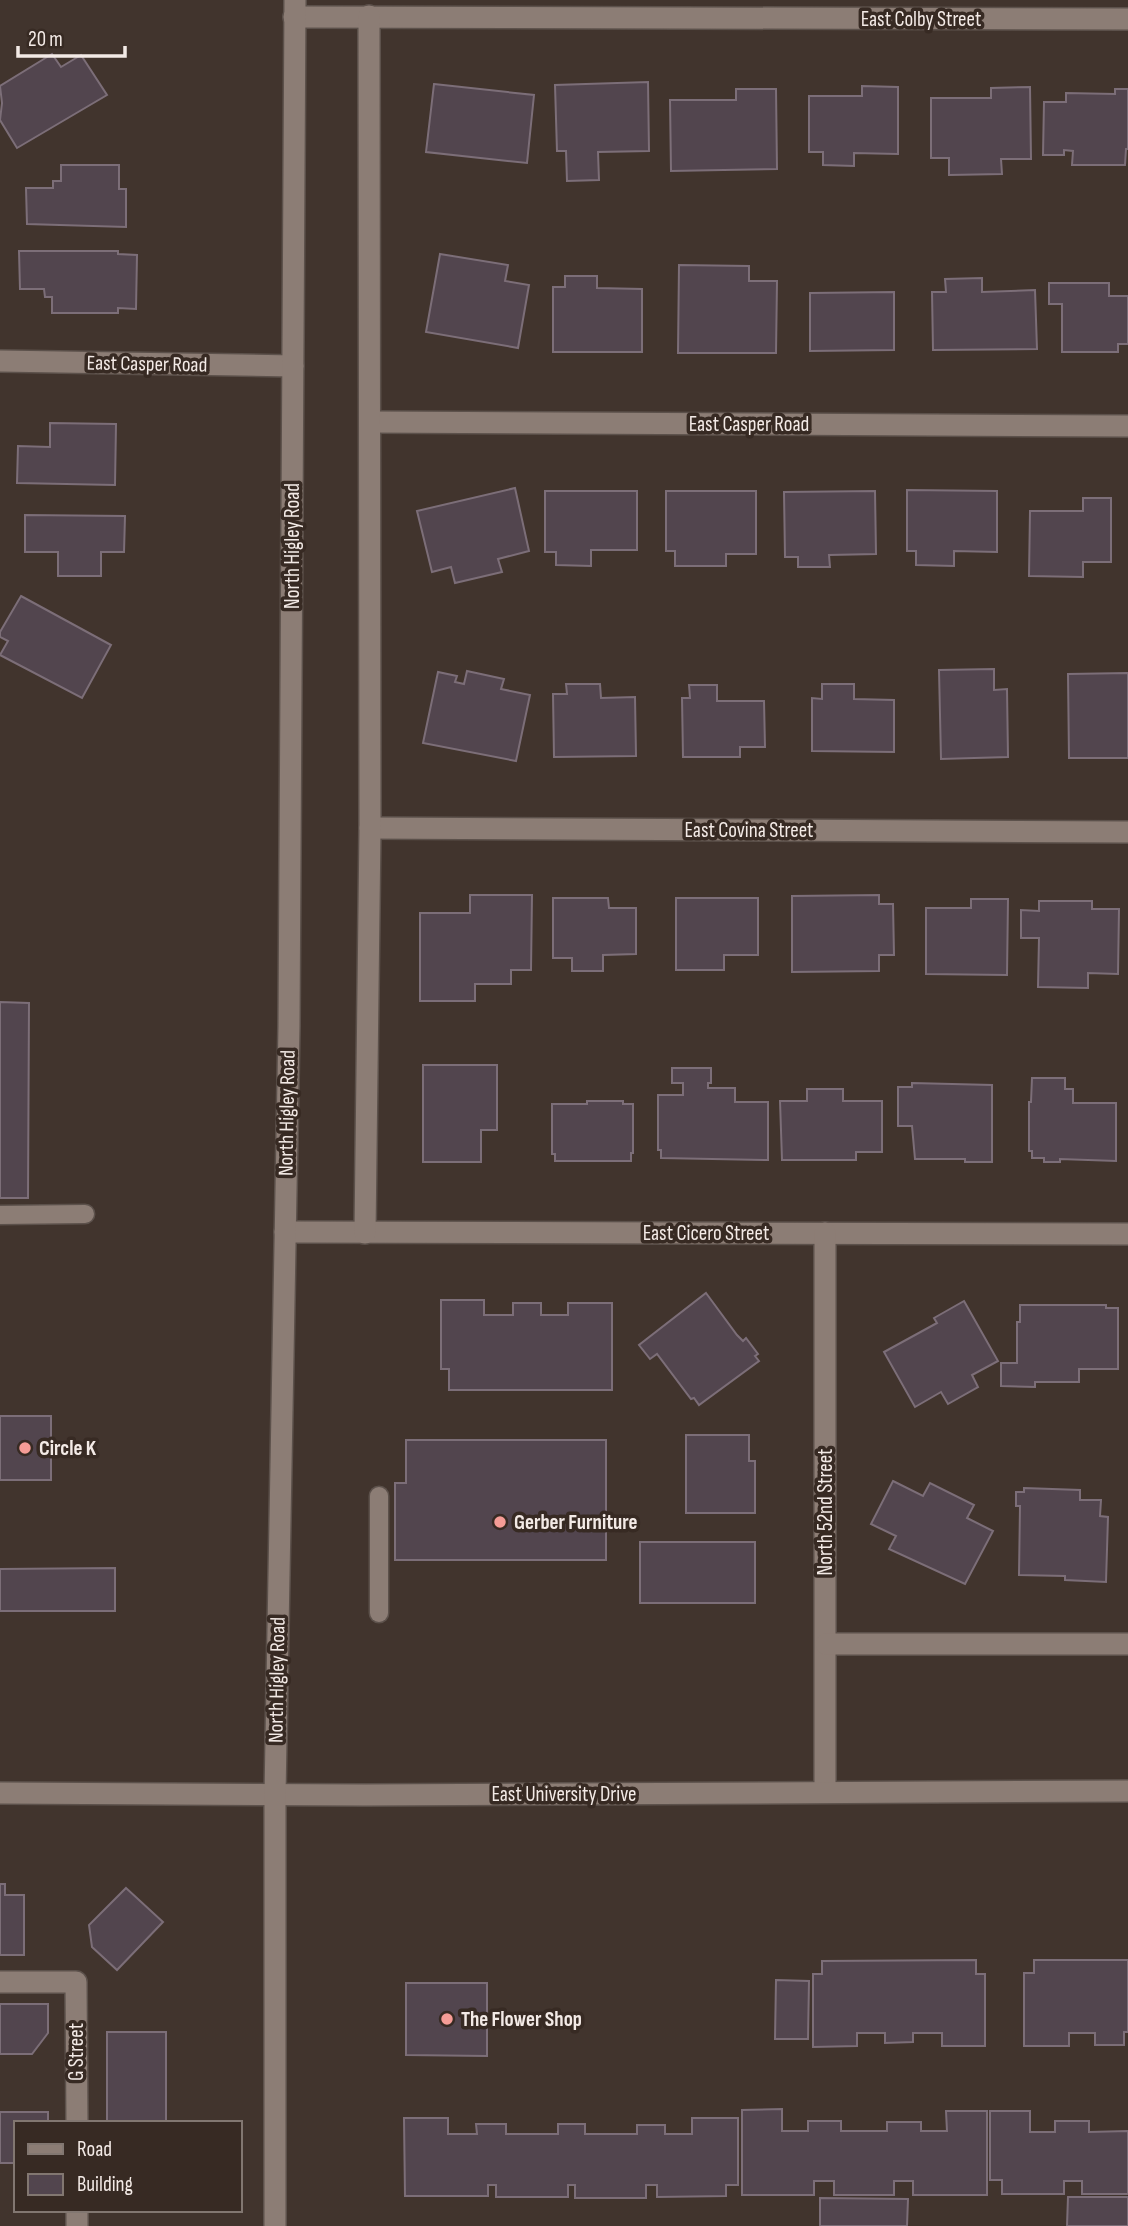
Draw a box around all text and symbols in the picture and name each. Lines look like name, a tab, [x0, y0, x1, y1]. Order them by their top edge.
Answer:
street label: East Colby Street	[861, 7, 981, 32]
scale bar	[18, 14, 124, 58]
text: 20 m	[28, 27, 63, 52]
street label: East Casper Road	[86, 350, 208, 378]
street label: East Casper Road	[689, 412, 809, 437]
street label: North Higley Road	[280, 483, 305, 609]
street label: East Covina Street	[684, 818, 814, 843]
street label: North Higley Road	[273, 1050, 301, 1176]
street label: East Cicero Street	[643, 1221, 769, 1246]
place label: Circle K	[39, 1436, 97, 1461]
marker: Circle K	[17, 1440, 33, 1456]
street label: North 52nd Street	[813, 1449, 838, 1575]
place label: Gerber Furniture	[514, 1510, 638, 1535]
marker: Gerber Furniture	[492, 1514, 508, 1530]
street label: North Higley Road	[263, 1617, 291, 1743]
street label: East University Drive	[491, 1782, 637, 1807]
place label: The Flower Shop	[461, 2007, 582, 2032]
marker: The Flower Shop	[439, 2011, 455, 2027]
street label: G Street	[64, 2023, 89, 2081]
legend	[14, 2121, 242, 2212]
text: Road	[77, 2137, 112, 2162]
text: Building	[77, 2172, 133, 2197]

